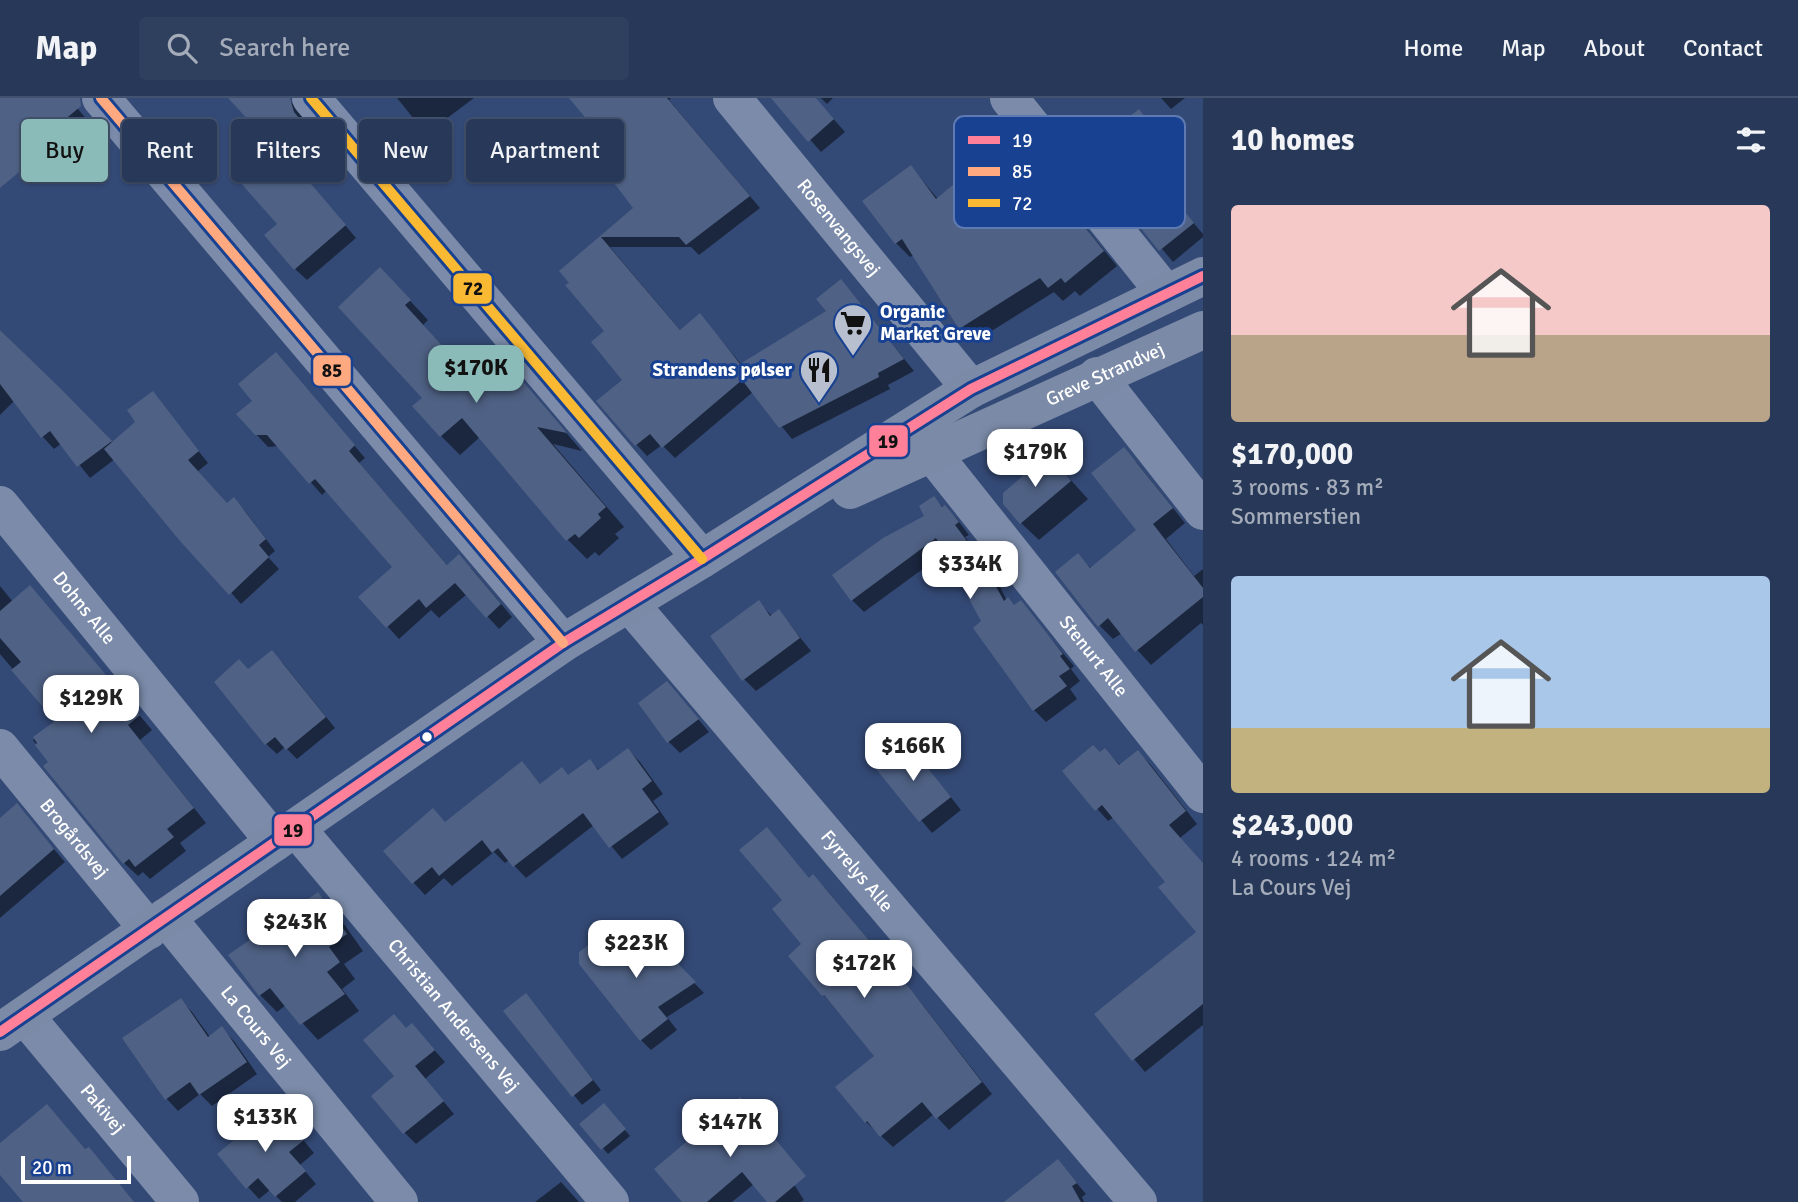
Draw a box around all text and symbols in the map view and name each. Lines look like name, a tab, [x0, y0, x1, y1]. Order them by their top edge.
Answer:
search box	[139, 17, 629, 80]
text: Map	[35, 28, 97, 69]
icon: search	[163, 29, 201, 67]
text: Search here	[219, 32, 350, 64]
text: Home	[1403, 33, 1463, 63]
text: Map	[1501, 33, 1546, 63]
text: About	[1584, 33, 1645, 63]
text: Contact	[1683, 33, 1763, 63]
legend	[954, 116, 1185, 228]
chip: Buy	[21, 119, 108, 182]
chip: Rent	[122, 119, 217, 182]
chip: Filters	[231, 119, 345, 182]
chip: New	[359, 119, 452, 182]
chip: Apartment	[466, 119, 624, 182]
icon: filters	[1732, 121, 1770, 159]
text: 10 homes	[1231, 122, 1354, 159]
text: 19	[1012, 129, 1033, 153]
text: 85	[1012, 160, 1033, 184]
street label: Rosenvangsvej	[792, 174, 886, 282]
text: 72	[1012, 192, 1033, 216]
icon: home	[1438, 250, 1564, 376]
line badge: 72	[452, 272, 493, 305]
text: 72	[463, 277, 483, 301]
place label: Organic Market Greve	[880, 300, 991, 346]
supermarket icon: Organic Market Greve	[832, 302, 874, 357]
street label: Greve Strandvej	[1042, 337, 1168, 412]
pin: $170K	[427, 345, 525, 405]
restaurant icon: Strandens pølser	[798, 349, 840, 404]
text: $170K	[444, 353, 508, 382]
line badge: 85	[312, 354, 352, 387]
place label: Strandens pølser	[653, 358, 792, 382]
text: 85	[322, 359, 342, 383]
line badge: 19	[868, 424, 909, 458]
text: 19	[878, 430, 898, 454]
pin: $179K	[986, 430, 1084, 489]
text: $170,000	[1231, 436, 1353, 473]
text: $179K	[1003, 437, 1067, 466]
text: 3 rooms · 83 m²	[1231, 473, 1384, 502]
text: Sommerstien	[1231, 502, 1361, 531]
pin: $334K	[921, 542, 1019, 601]
text: $334K	[938, 549, 1002, 578]
street label: Dohns Alle	[47, 567, 121, 649]
street label: Stenurt Alle	[1054, 611, 1133, 702]
icon: home	[1438, 621, 1564, 747]
pin: $129K	[42, 676, 140, 735]
text: $129K	[59, 683, 123, 712]
pin: $166K	[864, 724, 962, 783]
unlabelled marker	[420, 730, 434, 744]
text: $166K	[881, 731, 945, 760]
street label: Brogårdsvej	[34, 794, 114, 883]
text: $243,000	[1231, 807, 1353, 844]
line badge: 19	[273, 813, 313, 847]
text: 19	[283, 819, 303, 843]
street label: Fyrrelys Alle	[815, 825, 898, 917]
text: 4 rooms · 124 m²	[1231, 844, 1396, 873]
text: La Cours Vej	[1231, 873, 1351, 902]
pin: $243K	[246, 900, 344, 959]
text: $243K	[263, 907, 327, 936]
pin: $223K	[587, 920, 685, 980]
text: $223K	[604, 928, 668, 957]
street label: Christian Andersens Vej	[382, 934, 525, 1097]
pin: $172K	[815, 940, 913, 1000]
text: $172K	[832, 948, 896, 977]
street label: La Cours Vej	[215, 981, 297, 1073]
street label: Pakivej	[75, 1079, 130, 1139]
pin: $133K	[216, 1094, 314, 1154]
pin: $147K	[681, 1100, 779, 1159]
text: $133K	[233, 1102, 297, 1131]
text: $147K	[698, 1107, 762, 1136]
scale bar	[21, 1153, 131, 1185]
text: 20 m	[32, 1156, 72, 1180]

